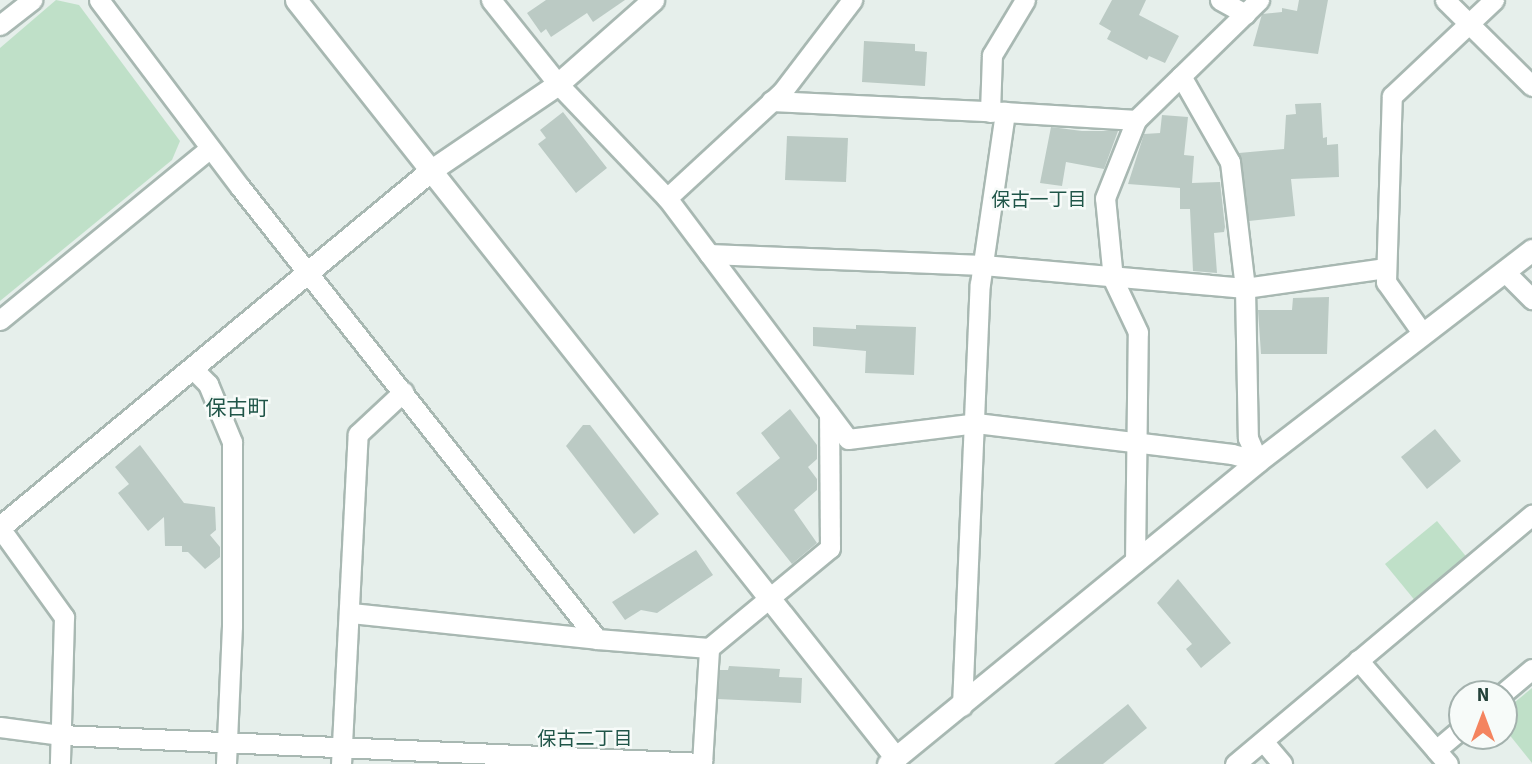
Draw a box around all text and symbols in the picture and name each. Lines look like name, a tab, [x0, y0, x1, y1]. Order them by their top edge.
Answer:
district label: 保古一丁目	[992, 190, 1086, 212]
district label: 保古町	[206, 395, 268, 421]
north arrow	[1448, 680, 1518, 750]
text: N	[1477, 682, 1489, 709]
district label: 保古二丁目	[538, 729, 632, 751]

